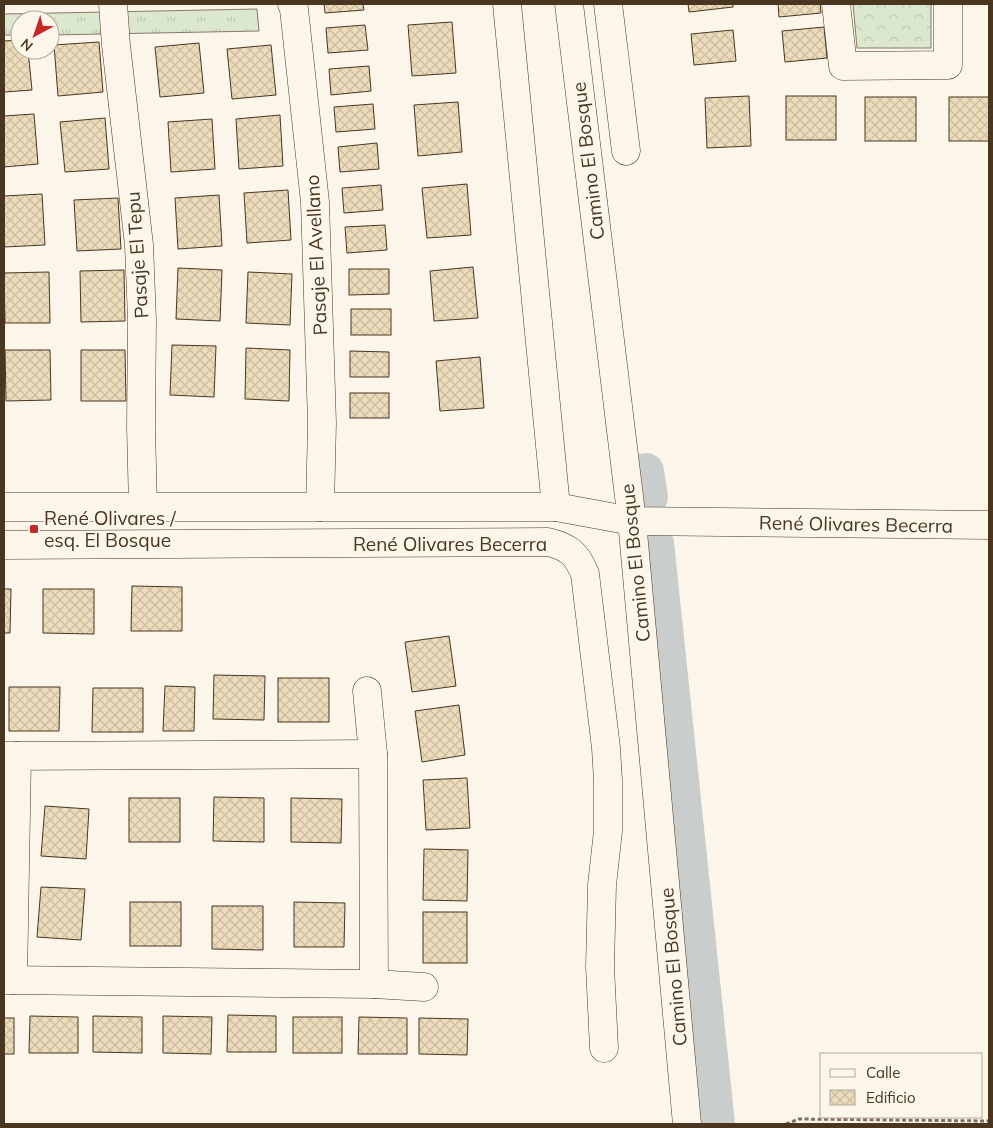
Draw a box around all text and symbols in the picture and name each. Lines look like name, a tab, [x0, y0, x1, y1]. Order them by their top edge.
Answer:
north arrow	[10, 10, 60, 60]
text: N	[17, 35, 36, 55]
street label: Camino El Bosque	[566, 81, 610, 241]
street label: Pasaje El Avellano	[300, 174, 332, 336]
street label: Pasaje El Tepu	[121, 191, 153, 319]
street label: Camino El Bosque	[615, 483, 655, 643]
place label: René Olivares / esq. El Bosque	[44, 506, 176, 552]
street label: René Olivares Becerra	[759, 510, 953, 538]
marker: René Olivares / esq. El Bosque	[28, 523, 40, 535]
street label: René Olivares Becerra	[353, 532, 547, 556]
street label: Camino El Bosque	[654, 887, 692, 1047]
legend	[820, 1053, 983, 1118]
text: Calle	[866, 1063, 900, 1082]
text: Edificio	[866, 1088, 916, 1107]

